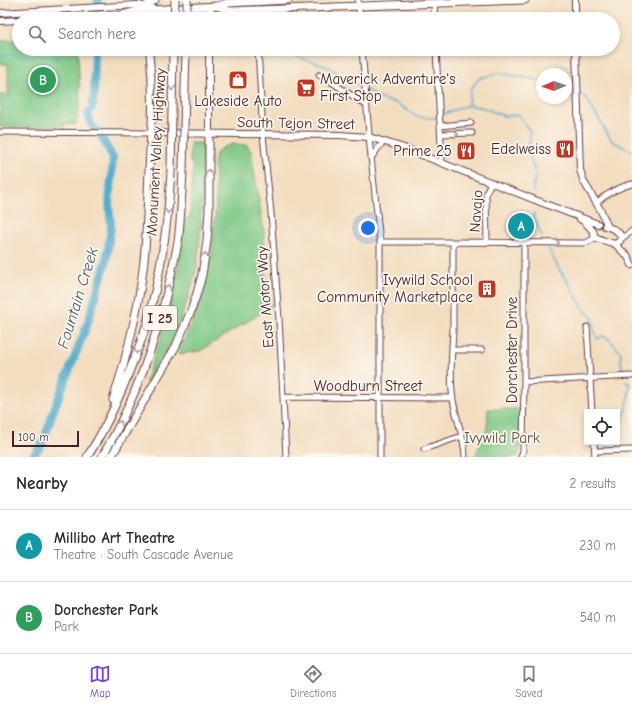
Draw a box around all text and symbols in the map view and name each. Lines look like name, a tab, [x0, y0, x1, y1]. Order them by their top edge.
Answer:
search box	[12, 12, 620, 56]
icon: search	[26, 23, 48, 45]
text: Search here	[58, 25, 136, 43]
pin: B	[30, 65, 56, 95]
street label: Monument Valley Highway	[143, 67, 169, 236]
north arrow	[536, 68, 572, 104]
shop icon: Lakeside Auto	[227, 69, 249, 91]
place label: Maverick Adventure's First Stop	[320, 70, 455, 105]
supermarket icon: Maverick Adventure's First Stop	[295, 77, 317, 99]
one-way arrow	[168, 85, 177, 91]
place label: Lakeside Auto	[194, 92, 282, 110]
street label: South Tejon Street	[237, 113, 356, 133]
one-way arrow	[453, 129, 459, 138]
restaurant icon: Edelweiss	[554, 138, 576, 160]
restaurant icon: Prime 25	[455, 140, 477, 162]
place label: Edelweiss	[491, 140, 551, 158]
place label: Prime 25	[393, 142, 452, 160]
one-way arrow	[205, 169, 213, 175]
street label: Navajo	[466, 189, 486, 233]
one-way arrow	[164, 208, 173, 214]
pin: A	[508, 211, 534, 241]
your location	[358, 218, 378, 238]
one-way arrow	[554, 239, 560, 247]
water label: Fountain Creek	[54, 245, 102, 351]
street label: East Motor Way	[252, 245, 278, 348]
one-way arrow	[200, 252, 209, 258]
place label: Ivywild School Community Marketplace	[317, 271, 473, 306]
building icon: Ivywild School Community Marketplace	[476, 278, 498, 300]
one-way arrow	[163, 284, 172, 291]
street label: Dorchester Drive	[503, 296, 521, 403]
road number: I 25	[143, 306, 177, 330]
one-way arrow	[133, 348, 141, 355]
street label: Woodburn Street	[314, 377, 423, 395]
map controls	[584, 409, 620, 445]
button: locate	[584, 409, 620, 445]
one-way arrow	[115, 419, 123, 427]
scale bar	[12, 429, 79, 448]
park label: Ivywild Park	[464, 429, 541, 447]
text: 100 m	[18, 431, 49, 444]
text: Nearby	[16, 474, 67, 493]
text: 2 results	[569, 476, 616, 491]
text: Millibo Art Theatre	[54, 529, 175, 547]
text: A	[25, 538, 33, 553]
text: 230 m	[580, 538, 616, 553]
text: Theatre · South Cascade Avenue	[54, 547, 233, 562]
text: Dorchester Park	[54, 601, 158, 619]
text: B	[25, 610, 33, 625]
text: 540 m	[580, 610, 616, 625]
text: Park	[54, 619, 79, 634]
tab: Map	[89, 663, 111, 700]
tab: Directions	[290, 663, 337, 700]
tab: Saved	[515, 663, 543, 700]

